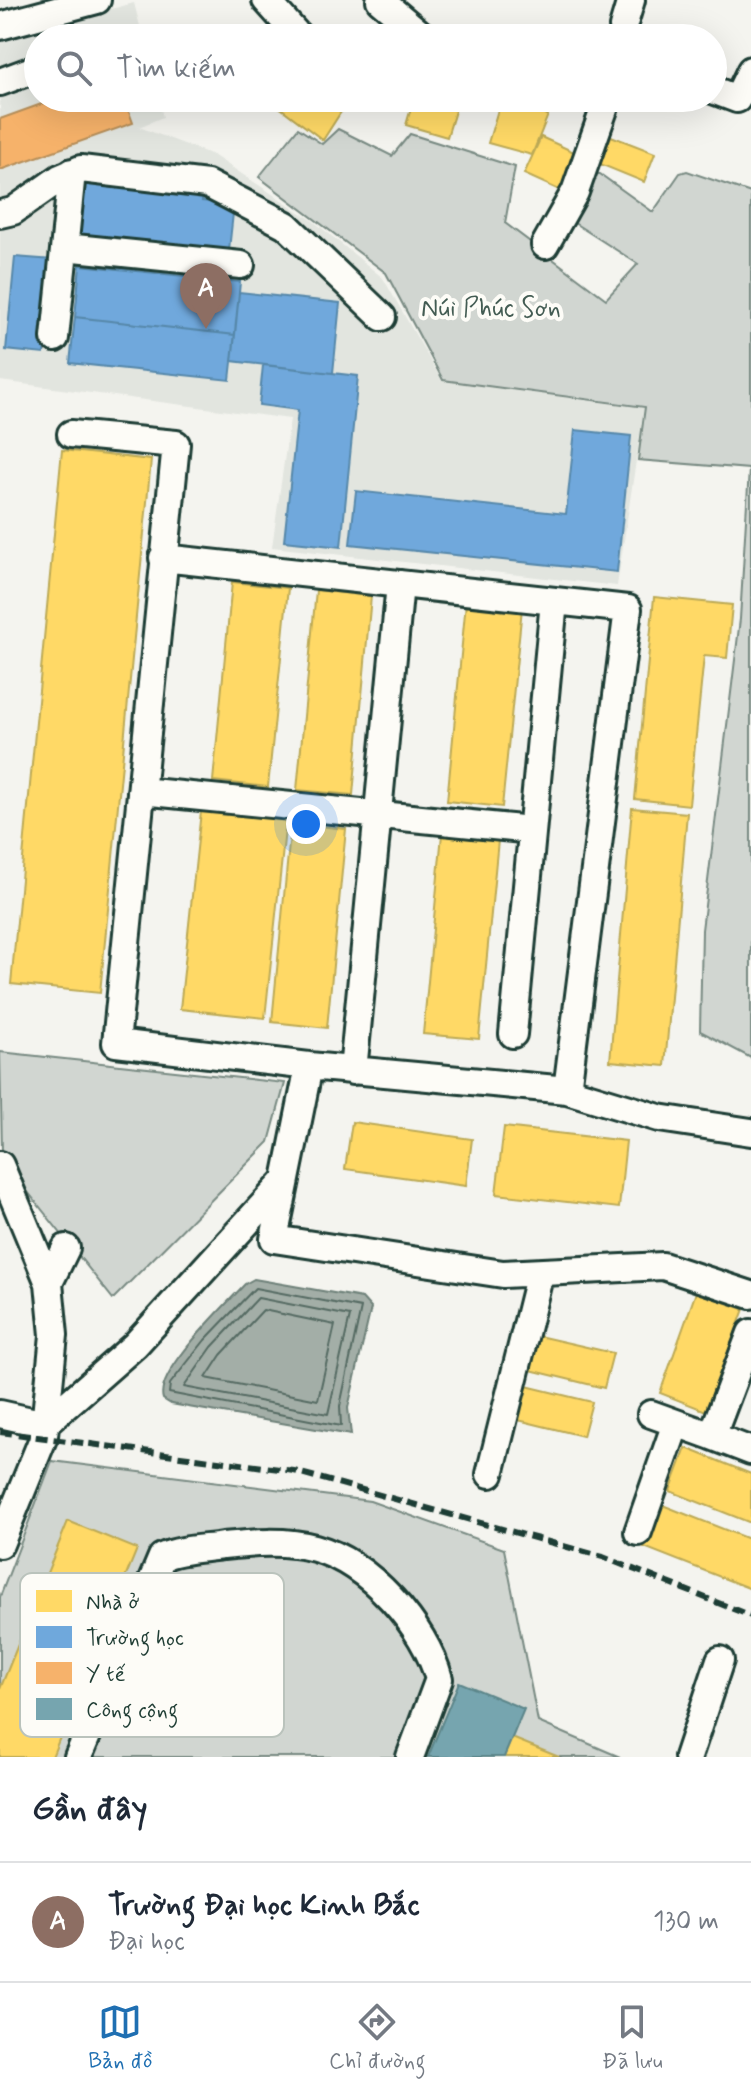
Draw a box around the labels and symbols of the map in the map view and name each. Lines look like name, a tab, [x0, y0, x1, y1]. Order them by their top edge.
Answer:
pin: A	[180, 263, 232, 329]
park label: Núi Phúc Sơn	[421, 292, 561, 326]
your location	[286, 804, 326, 844]
legend	[20, 1573, 284, 1737]
text: Nhà ở	[86, 1589, 140, 1617]
text: Trường học	[86, 1625, 184, 1656]
text: Y tế	[86, 1661, 125, 1689]
text: Công cộng	[86, 1697, 178, 1728]

